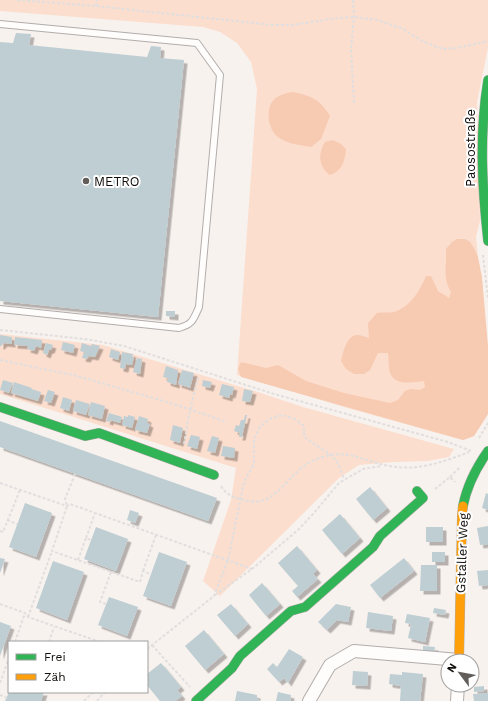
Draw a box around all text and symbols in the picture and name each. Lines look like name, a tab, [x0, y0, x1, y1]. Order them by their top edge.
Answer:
street label: Paosostraße	[463, 109, 478, 187]
place label: METRO	[94, 174, 140, 189]
marker: METRO	[81, 176, 91, 186]
street label: Gstaller Weg	[453, 513, 471, 593]
legend	[8, 641, 148, 693]
text: Frei	[44, 650, 66, 664]
north arrow	[440, 653, 480, 693]
text: N	[444, 661, 460, 675]
text: Zäh	[44, 670, 66, 684]

